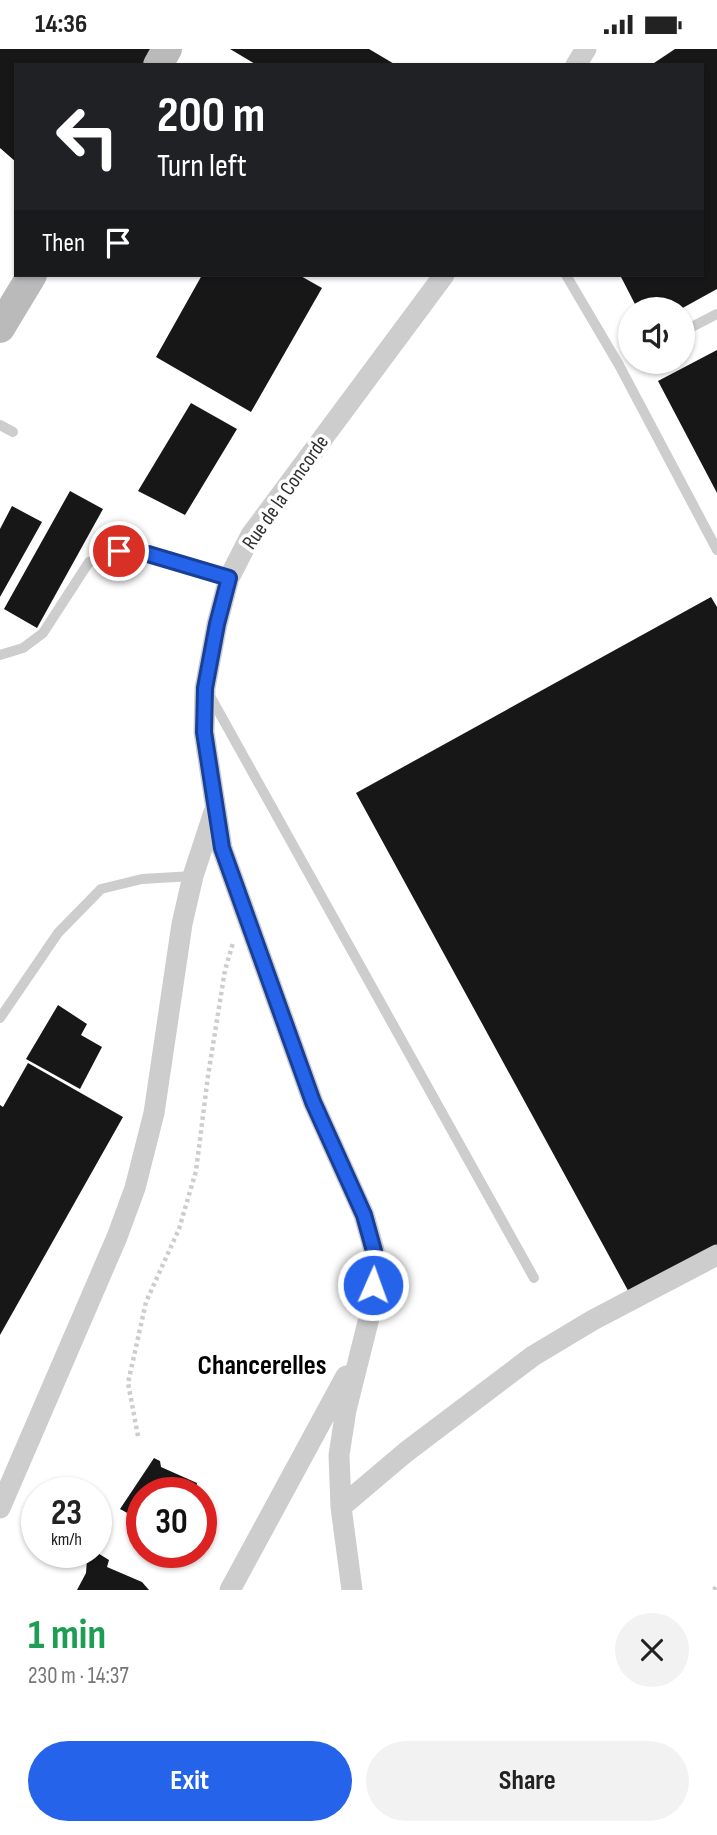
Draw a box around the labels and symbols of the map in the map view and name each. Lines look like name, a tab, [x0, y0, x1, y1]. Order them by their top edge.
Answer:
street label: Rue de la Concorde	[237, 430, 334, 554]
pin	[89, 521, 149, 581]
position arrow	[336, 1248, 410, 1322]
district label: Chancerelles	[198, 1349, 326, 1382]
speed limit sign: 30	[126, 1477, 217, 1568]

